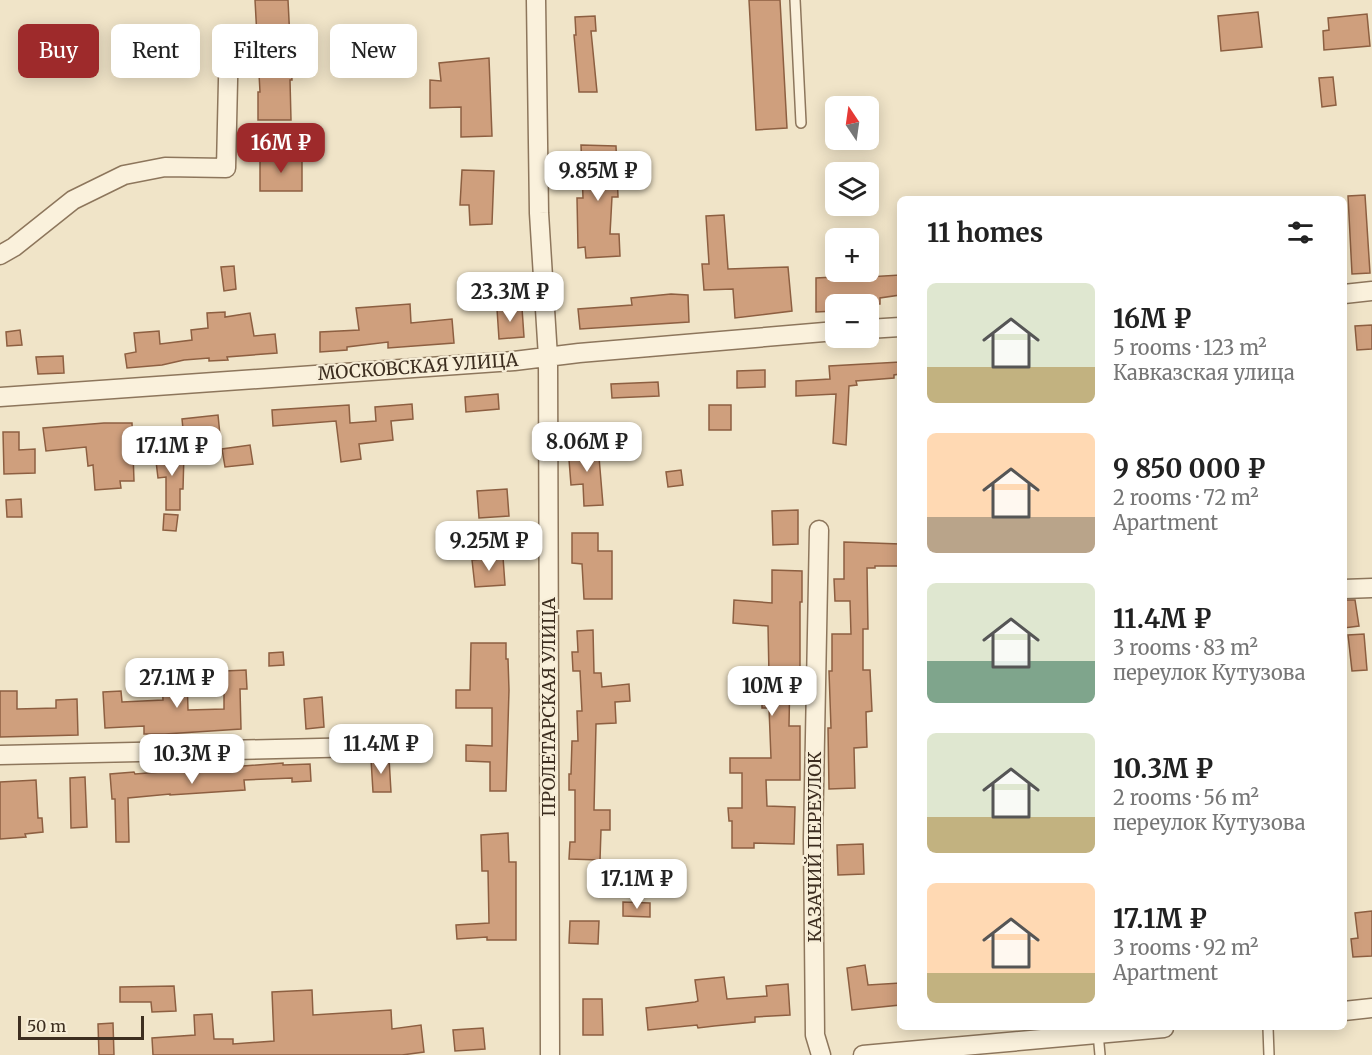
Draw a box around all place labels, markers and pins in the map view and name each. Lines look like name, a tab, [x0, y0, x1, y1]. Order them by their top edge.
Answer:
pin: 16M ₽	[239, 123, 323, 174]
pin: 9.85M ₽	[543, 151, 653, 202]
pin: 23.3M ₽	[455, 272, 565, 323]
pin: 8.06M ₽	[532, 422, 642, 473]
pin: 17.1M ₽	[117, 426, 227, 477]
pin: 9.25M ₽	[434, 521, 544, 572]
pin: 27.1M ₽	[122, 658, 232, 709]
pin: 10M ₽	[730, 666, 814, 717]
pin: 11.4M ₽	[326, 724, 436, 775]
pin: 10.3M ₽	[137, 734, 247, 785]
pin: 17.1M ₽	[582, 859, 692, 910]

